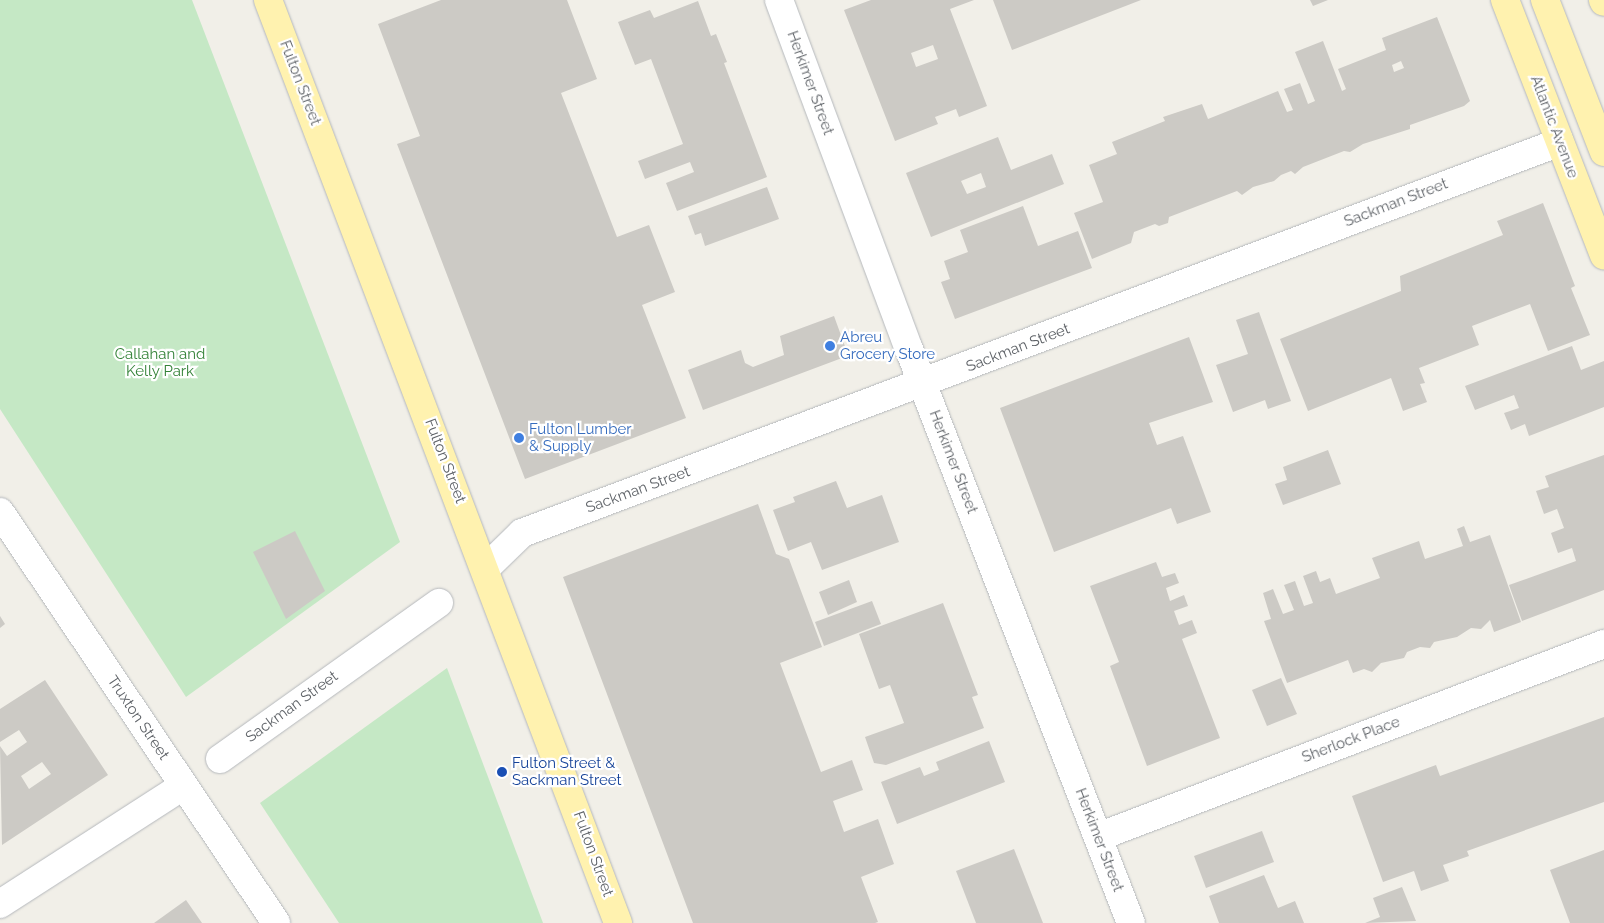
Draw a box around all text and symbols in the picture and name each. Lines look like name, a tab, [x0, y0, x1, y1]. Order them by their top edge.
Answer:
street label: Herkimer Street	[783, 28, 837, 138]
street label: Fulton Street	[276, 38, 324, 128]
street label: Atlantic Avenue	[1526, 73, 1582, 181]
street label: Sackman Street	[1342, 175, 1450, 231]
street label: Sackman Street	[964, 320, 1072, 376]
place label: Abreu Grocery Store	[840, 328, 935, 363]
marker: Abreu Grocery Store	[824, 340, 836, 352]
park label: Callahan and Kelly Park	[115, 345, 205, 380]
street label: Herkimer Street	[925, 408, 981, 516]
street label: Fulton Street	[421, 416, 469, 506]
place label: Fulton Lumber & Supply	[529, 420, 631, 455]
marker: Fulton Lumber & Supply	[513, 432, 525, 444]
street label: Sackman Street	[583, 463, 693, 517]
street label: Sackman Street	[242, 668, 342, 746]
street label: Truxton Street	[103, 673, 173, 763]
street label: Sherlock Place	[1299, 713, 1403, 767]
place label: Fulton Street & Sackman Street	[512, 754, 622, 789]
marker: Fulton Street & Sackman Street	[496, 766, 508, 778]
street label: Herkimer Street	[1071, 786, 1127, 894]
street label: Fulton Street	[569, 809, 617, 899]

